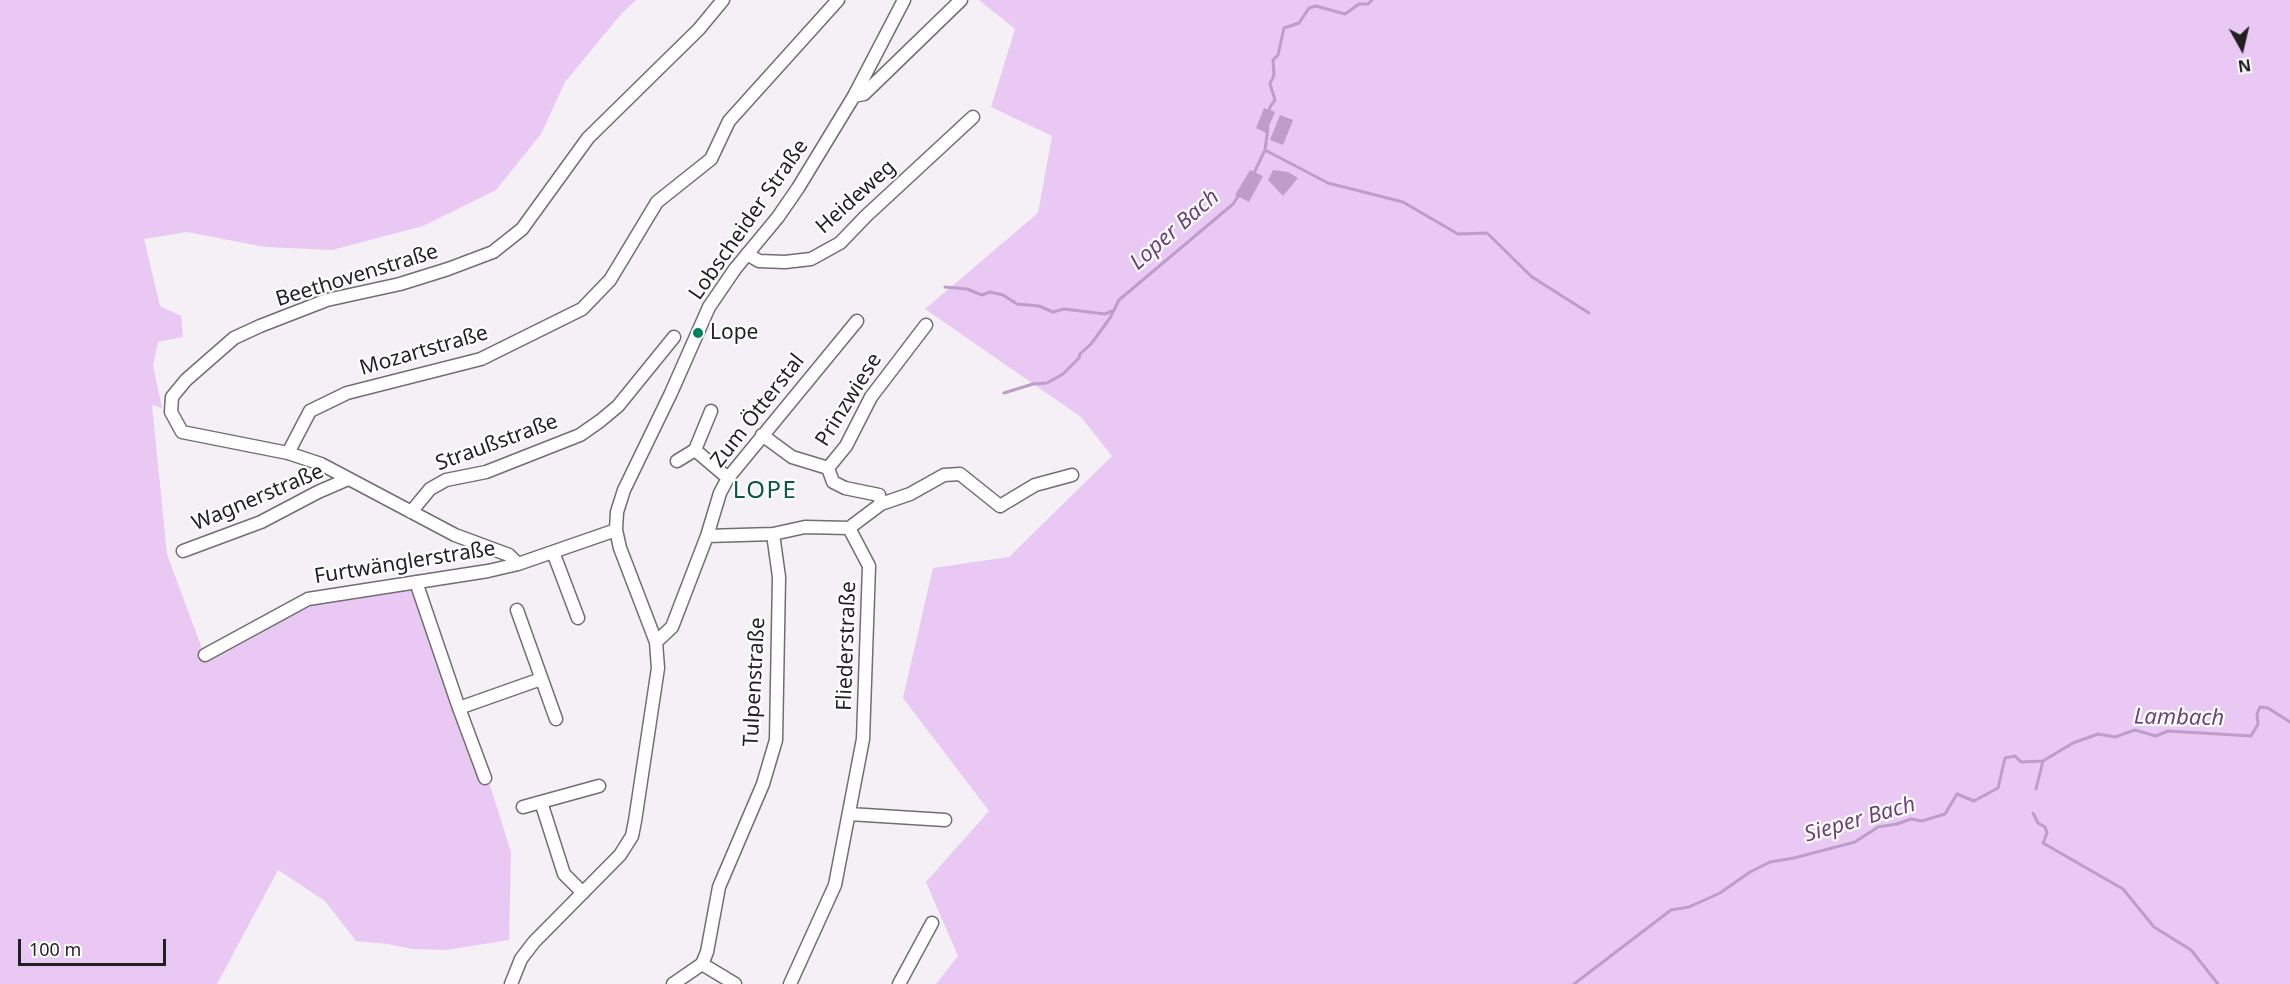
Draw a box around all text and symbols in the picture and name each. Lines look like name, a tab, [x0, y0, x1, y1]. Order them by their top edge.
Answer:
north arrow	[2212, 18, 2272, 78]
text: N	[2237, 54, 2252, 78]
street label: Lobscheider Straße	[684, 135, 814, 305]
street label: Heideweg	[811, 155, 901, 239]
water label: Loper Bach	[1125, 184, 1225, 276]
street label: Beethovenstraße	[273, 239, 441, 313]
place label: Lope	[710, 320, 758, 346]
street label: Mozartstraße	[357, 321, 491, 381]
marker: Lope	[691, 326, 705, 340]
street label: Zum Ötterstal	[706, 349, 810, 473]
street label: Prinzwiese	[810, 349, 888, 451]
street label: Straußstraße	[432, 409, 562, 477]
street label: Wagnerstraße	[189, 459, 327, 537]
district label: LOPE	[733, 477, 797, 505]
street label: Furtwänglerstraße	[313, 536, 497, 590]
street label: Fliederstraße	[832, 581, 862, 711]
street label: Tulpenstraße	[739, 617, 771, 747]
water label: Lambach	[2134, 704, 2224, 732]
water label: Sieper Bach	[1801, 792, 1919, 848]
scale bar	[21, 927, 170, 965]
text: 100 m	[29, 937, 81, 961]

